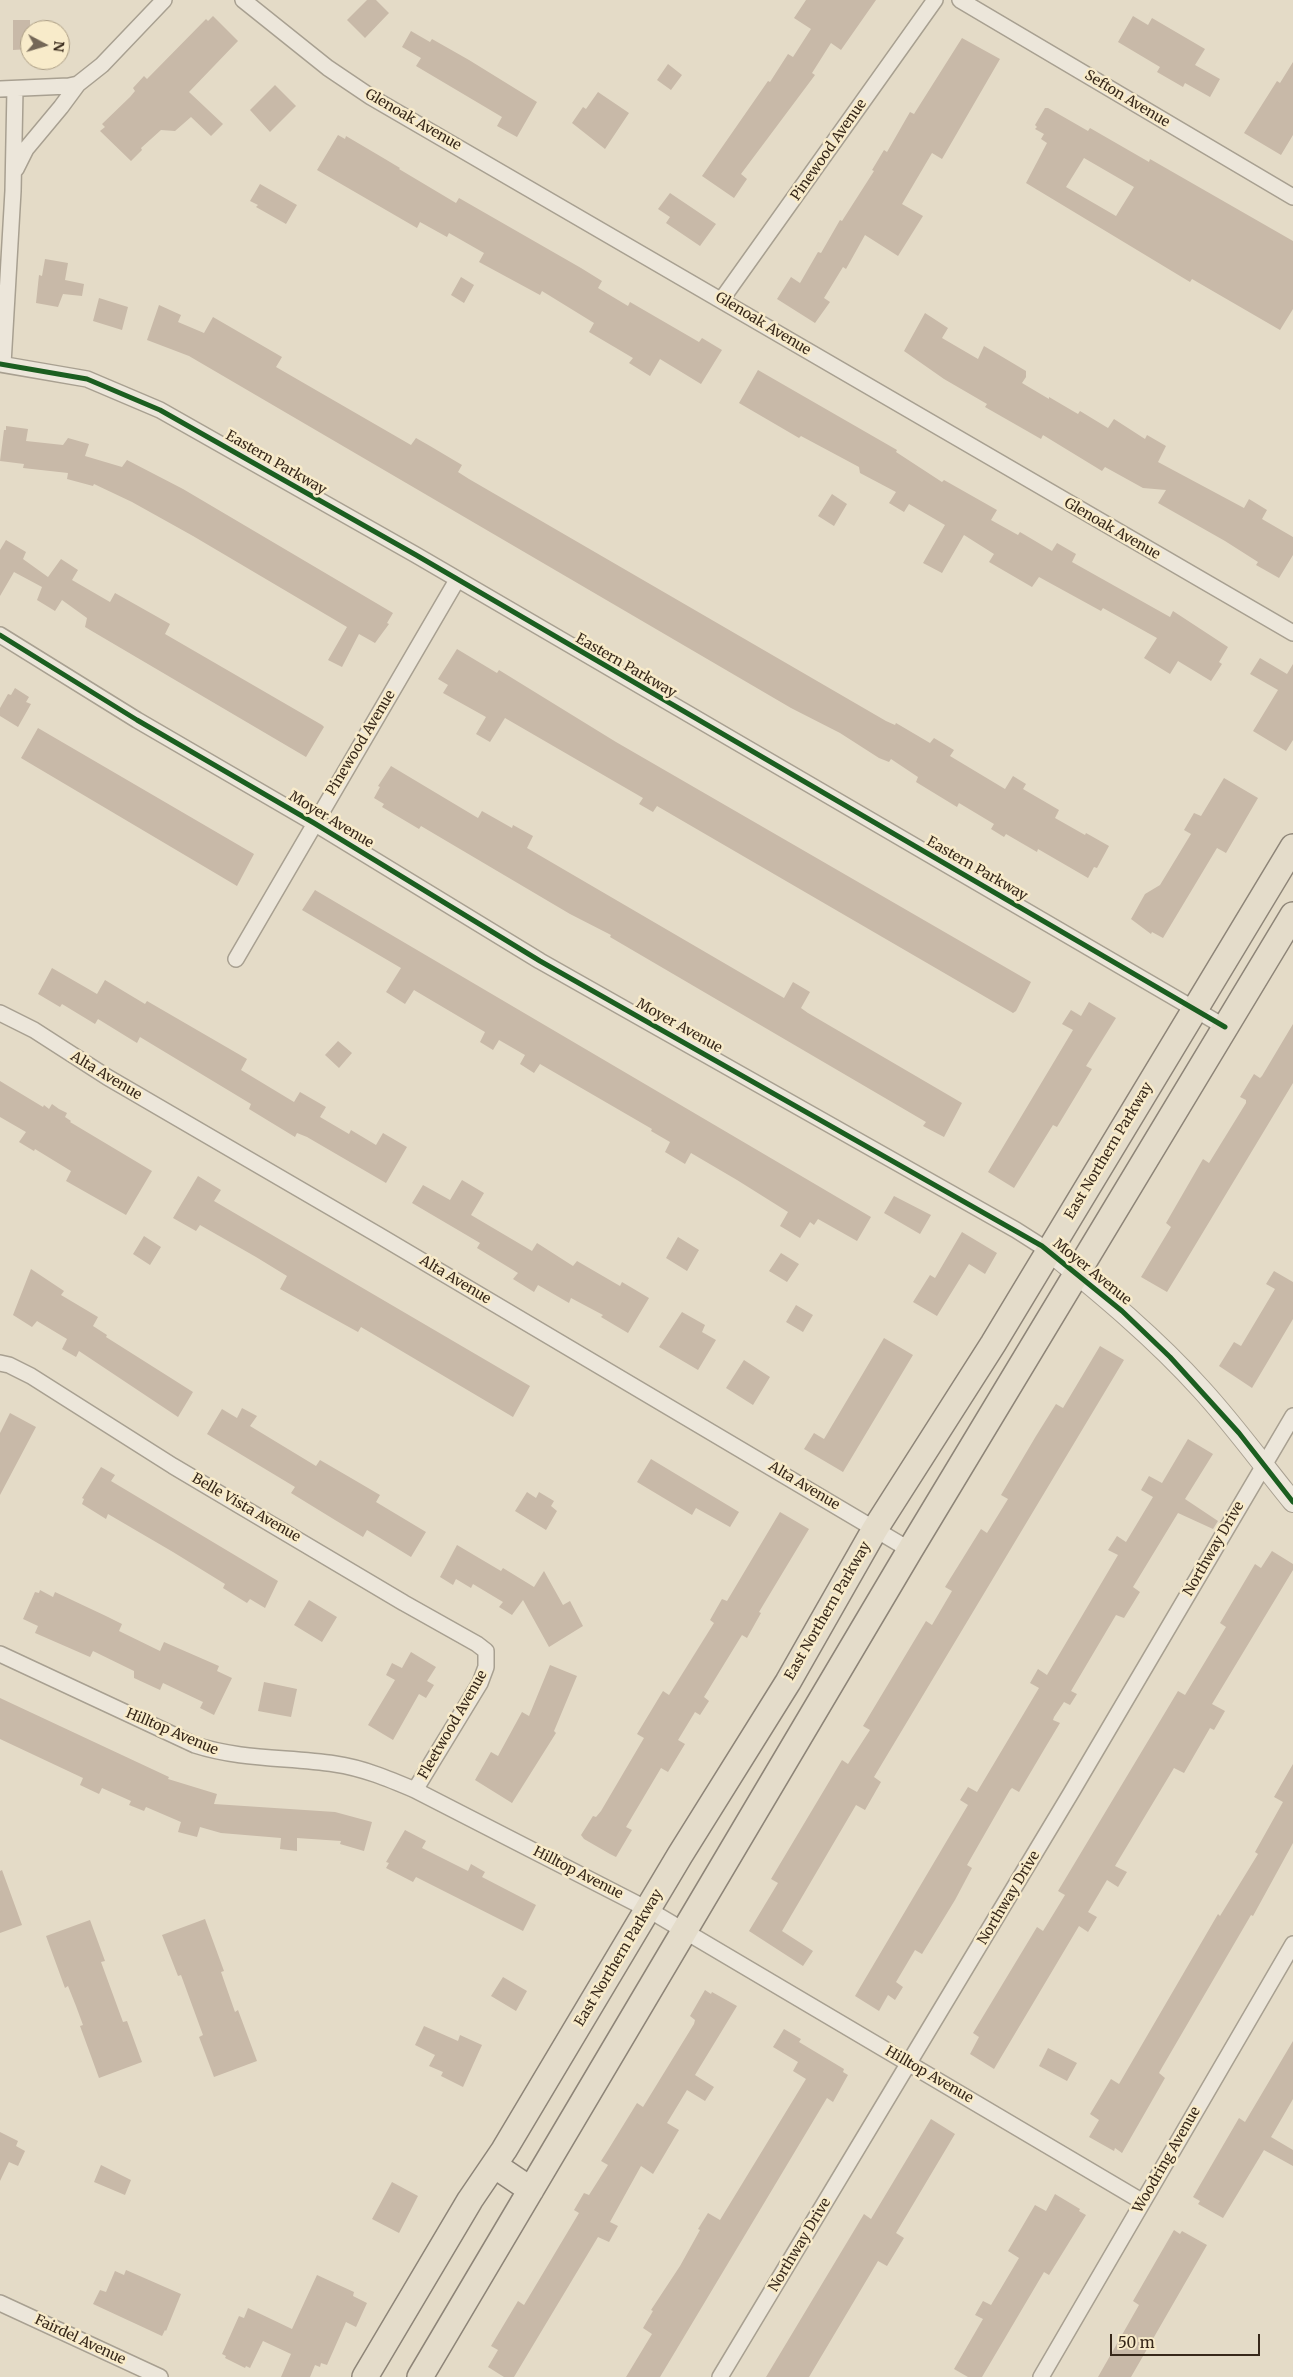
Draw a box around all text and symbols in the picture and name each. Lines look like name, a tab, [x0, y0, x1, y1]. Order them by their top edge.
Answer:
north arrow	[20, 20, 70, 70]
text: N	[49, 40, 68, 53]
street label: Sefton Avenue	[1081, 67, 1173, 131]
street label: Glenoak Avenue	[362, 86, 464, 154]
street label: Pinewood Avenue	[788, 96, 870, 204]
street label: Glenoak Avenue	[712, 289, 814, 359]
street label: Eastern Parkway	[223, 427, 329, 499]
street label: Glenoak Avenue	[1061, 495, 1163, 563]
street label: Eastern Parkway	[573, 630, 679, 702]
street label: Pinewood Avenue	[323, 687, 399, 799]
street label: Moyer Avenue	[286, 788, 376, 852]
street label: Eastern Parkway	[924, 833, 1030, 905]
street label: Moyer Avenue	[633, 995, 725, 1057]
street label: Alta Avenue	[68, 1048, 144, 1104]
street label: East Northern Parkway	[1061, 1079, 1157, 1223]
street label: Moyer Avenue	[1049, 1235, 1135, 1309]
street label: Alta Avenue	[417, 1252, 493, 1308]
street label: Alta Avenue	[766, 1458, 842, 1514]
street label: Belle Vista Avenue	[189, 1470, 303, 1546]
street label: Northway Drive	[1180, 1499, 1248, 1599]
street label: East Northern Parkway	[782, 1539, 874, 1683]
street label: Fleetwood Avenue	[415, 1667, 491, 1783]
street label: Hilltop Avenue	[123, 1705, 221, 1759]
street label: Hilltop Avenue	[530, 1843, 626, 1903]
street label: Northway Drive	[974, 1848, 1044, 1948]
street label: East Northern Parkway	[571, 1886, 667, 2030]
street label: Hilltop Avenue	[882, 2043, 976, 2107]
street label: Woodring Avenue	[1130, 2104, 1204, 2216]
street label: Northway Drive	[765, 2195, 835, 2295]
street label: Fairdel Avenue	[32, 2312, 128, 2368]
scale bar	[1113, 2324, 1263, 2356]
text: 50 m	[1118, 2333, 1155, 2352]

